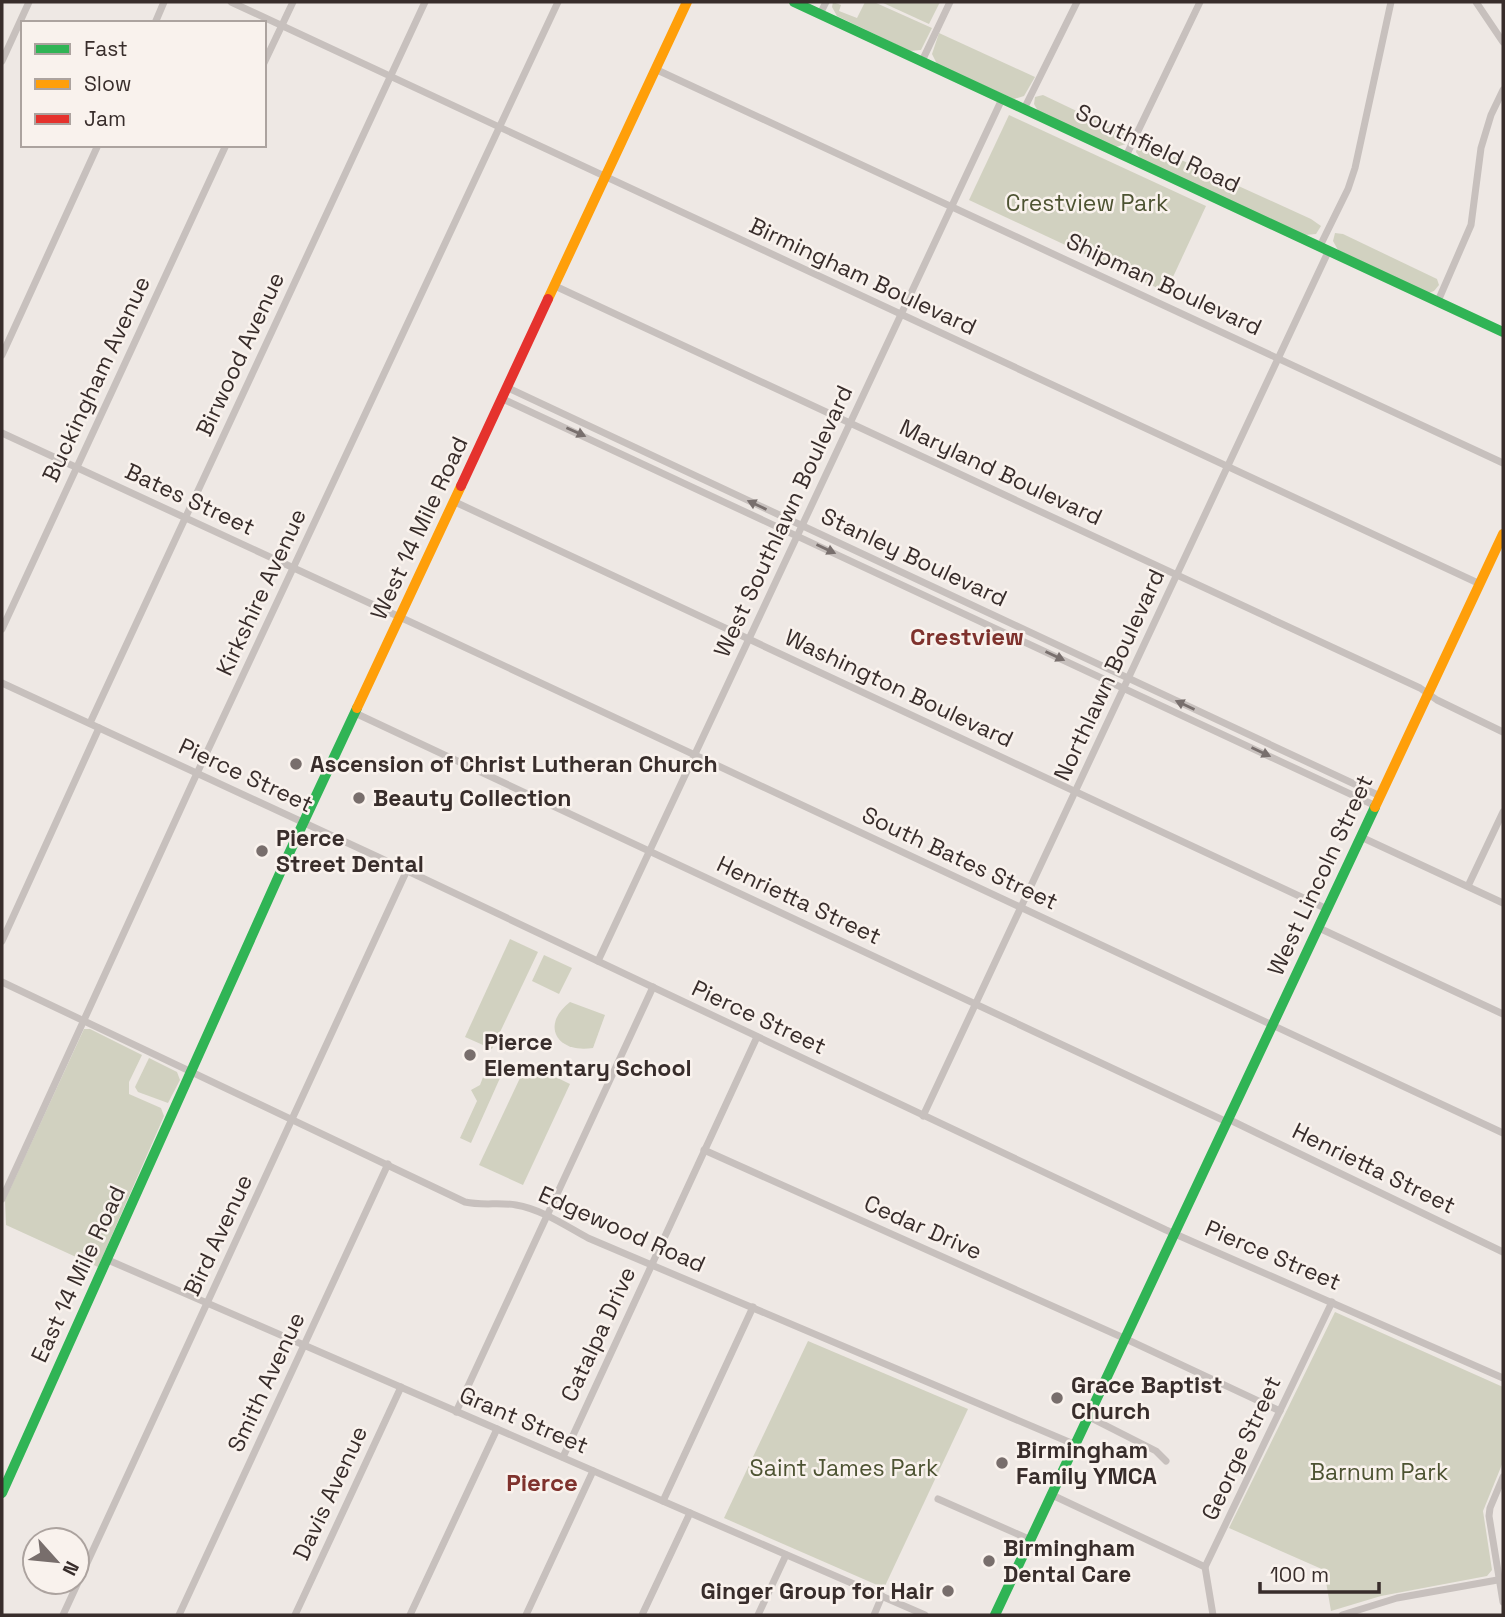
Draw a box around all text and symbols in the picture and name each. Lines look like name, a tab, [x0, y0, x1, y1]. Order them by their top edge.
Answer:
legend	[21, 21, 266, 147]
text: Fast	[84, 35, 128, 62]
text: Slow	[84, 70, 132, 97]
street label: Southfield Road	[1071, 97, 1245, 199]
text: Jam	[84, 105, 126, 132]
park label: Crestview Park	[1006, 188, 1168, 218]
street label: Birmingham Boulevard	[745, 210, 981, 342]
street label: Shipman Boulevard	[1061, 226, 1267, 342]
street label: Birwood Avenue	[189, 267, 291, 441]
street label: Buckingham Avenue	[35, 271, 157, 487]
street label: West Southlawn Boulevard	[707, 380, 859, 662]
street label: Maryland Boulevard	[895, 412, 1107, 532]
one-way arrow	[566, 426, 586, 438]
street label: West 14 Mile Road	[363, 432, 475, 624]
street label: Bates Street	[120, 456, 260, 542]
one-way arrow	[747, 499, 768, 510]
street label: Stanley Boulevard	[816, 501, 1012, 613]
street label: Kirkshire Avenue	[209, 504, 313, 680]
one-way arrow	[816, 543, 836, 555]
street label: Northlawn Boulevard	[1047, 564, 1171, 786]
district label: Crestview	[910, 621, 1024, 652]
street label: Washington Boulevard	[780, 622, 1018, 754]
one-way arrow	[1044, 650, 1065, 661]
one-way arrow	[1175, 699, 1196, 710]
street label: Pierce Street	[174, 731, 318, 819]
one-way arrow	[1251, 746, 1271, 758]
place label: Ascension of Christ Lutheran Church	[310, 749, 718, 779]
marker: Ascension of Christ Lutheran Church	[288, 756, 304, 772]
street label: West Lincoln Street	[1260, 770, 1380, 980]
place label: Beauty Collection	[373, 783, 572, 813]
marker: Beauty Collection	[351, 790, 367, 806]
street label: South Bates Street	[857, 799, 1063, 917]
place label: Pierce Street Dental	[276, 823, 424, 879]
marker: Pierce Street Dental	[254, 843, 270, 859]
street label: Henrietta Street	[712, 849, 886, 951]
street label: Pierce Street	[687, 973, 831, 1061]
place label: Pierce Elementary School	[484, 1027, 692, 1083]
marker: Pierce Elementary School	[462, 1047, 478, 1063]
street label: Henrietta Street	[1287, 1115, 1461, 1221]
street label: Bird Avenue	[177, 1169, 259, 1301]
street label: Edgewood Road	[534, 1179, 710, 1279]
street label: East 14 Mile Road	[24, 1181, 132, 1367]
street label: Cedar Drive	[859, 1188, 987, 1266]
street label: Pierce Street	[1200, 1213, 1346, 1297]
street label: Catalpa Drive	[554, 1262, 642, 1406]
street label: Smith Avenue	[220, 1307, 312, 1457]
place label: Grace Baptist Church	[1071, 1370, 1223, 1426]
street label: George Street	[1194, 1371, 1288, 1525]
street label: Grant Street	[455, 1379, 593, 1461]
marker: Grace Baptist Church	[1049, 1390, 1065, 1406]
street label: Davis Avenue	[286, 1421, 374, 1565]
place label: Birmingham Family YMCA	[1016, 1435, 1157, 1491]
park label: Saint James Park	[750, 1453, 938, 1483]
marker: Birmingham Family YMCA	[994, 1455, 1010, 1471]
park label: Barnum Park	[1310, 1457, 1448, 1487]
district label: Pierce	[506, 1467, 578, 1498]
north arrow	[21, 1526, 91, 1596]
place label: Birmingham Dental Care	[1003, 1533, 1135, 1589]
scale bar	[1260, 1550, 1379, 1594]
marker: Birmingham Dental Care	[981, 1553, 997, 1569]
text: N	[57, 1557, 85, 1580]
text: 100 m	[1270, 1561, 1329, 1588]
place label: Ginger Group for Hair	[701, 1576, 934, 1606]
marker: Ginger Group for Hair	[940, 1583, 956, 1599]

